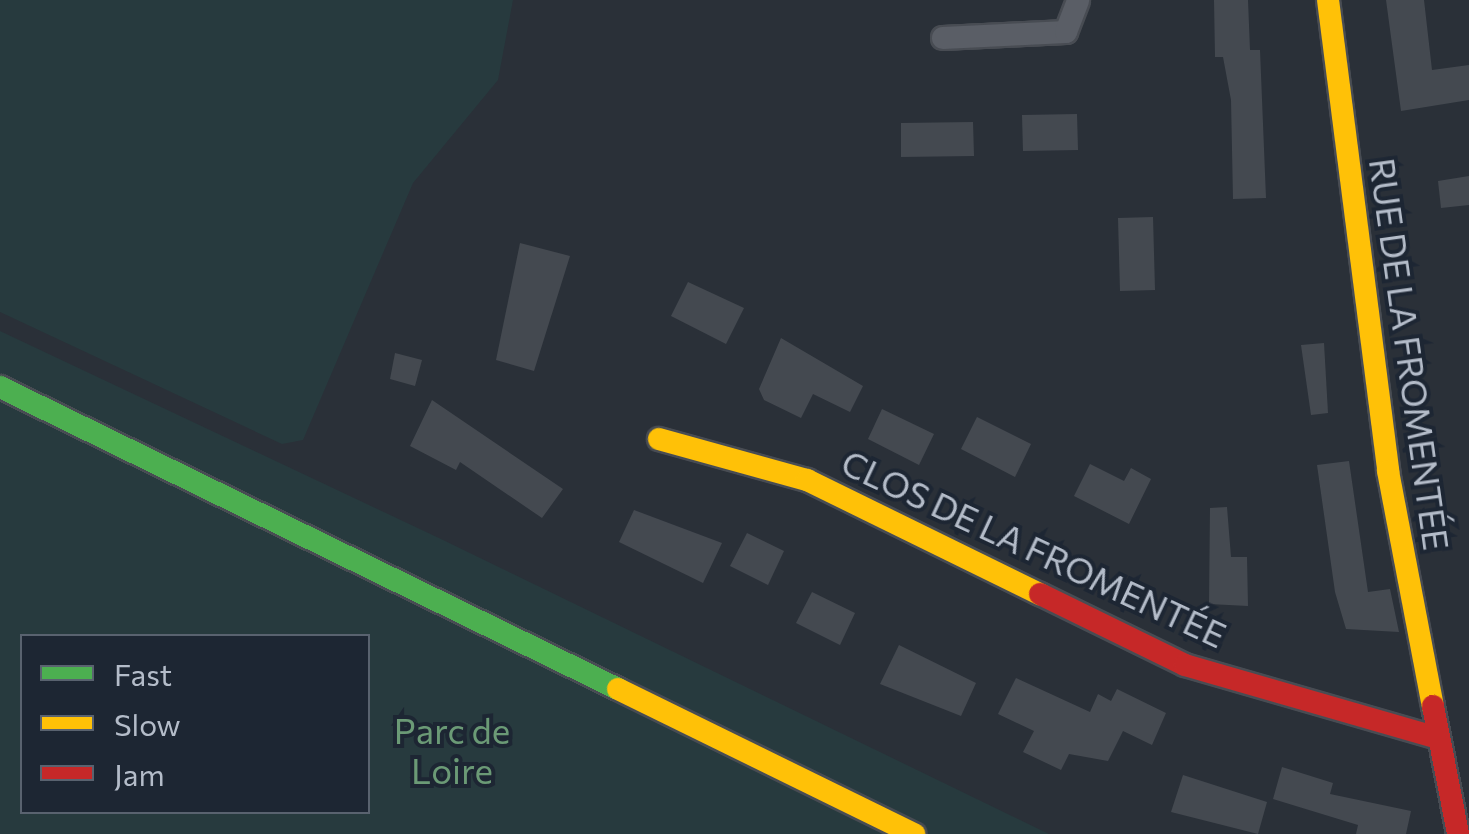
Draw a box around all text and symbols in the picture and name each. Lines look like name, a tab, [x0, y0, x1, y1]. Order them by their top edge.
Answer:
street label: RUE DE LA FROMENTÉE	[1362, 155, 1458, 553]
street label: CLOS DE LA FROMENTÉE	[835, 440, 1233, 656]
legend	[20, 634, 370, 814]
text: Fast	[114, 655, 172, 692]
text: Slow	[114, 705, 181, 742]
park label: Parc de Loire	[394, 709, 510, 791]
text: Jam	[114, 755, 165, 792]

